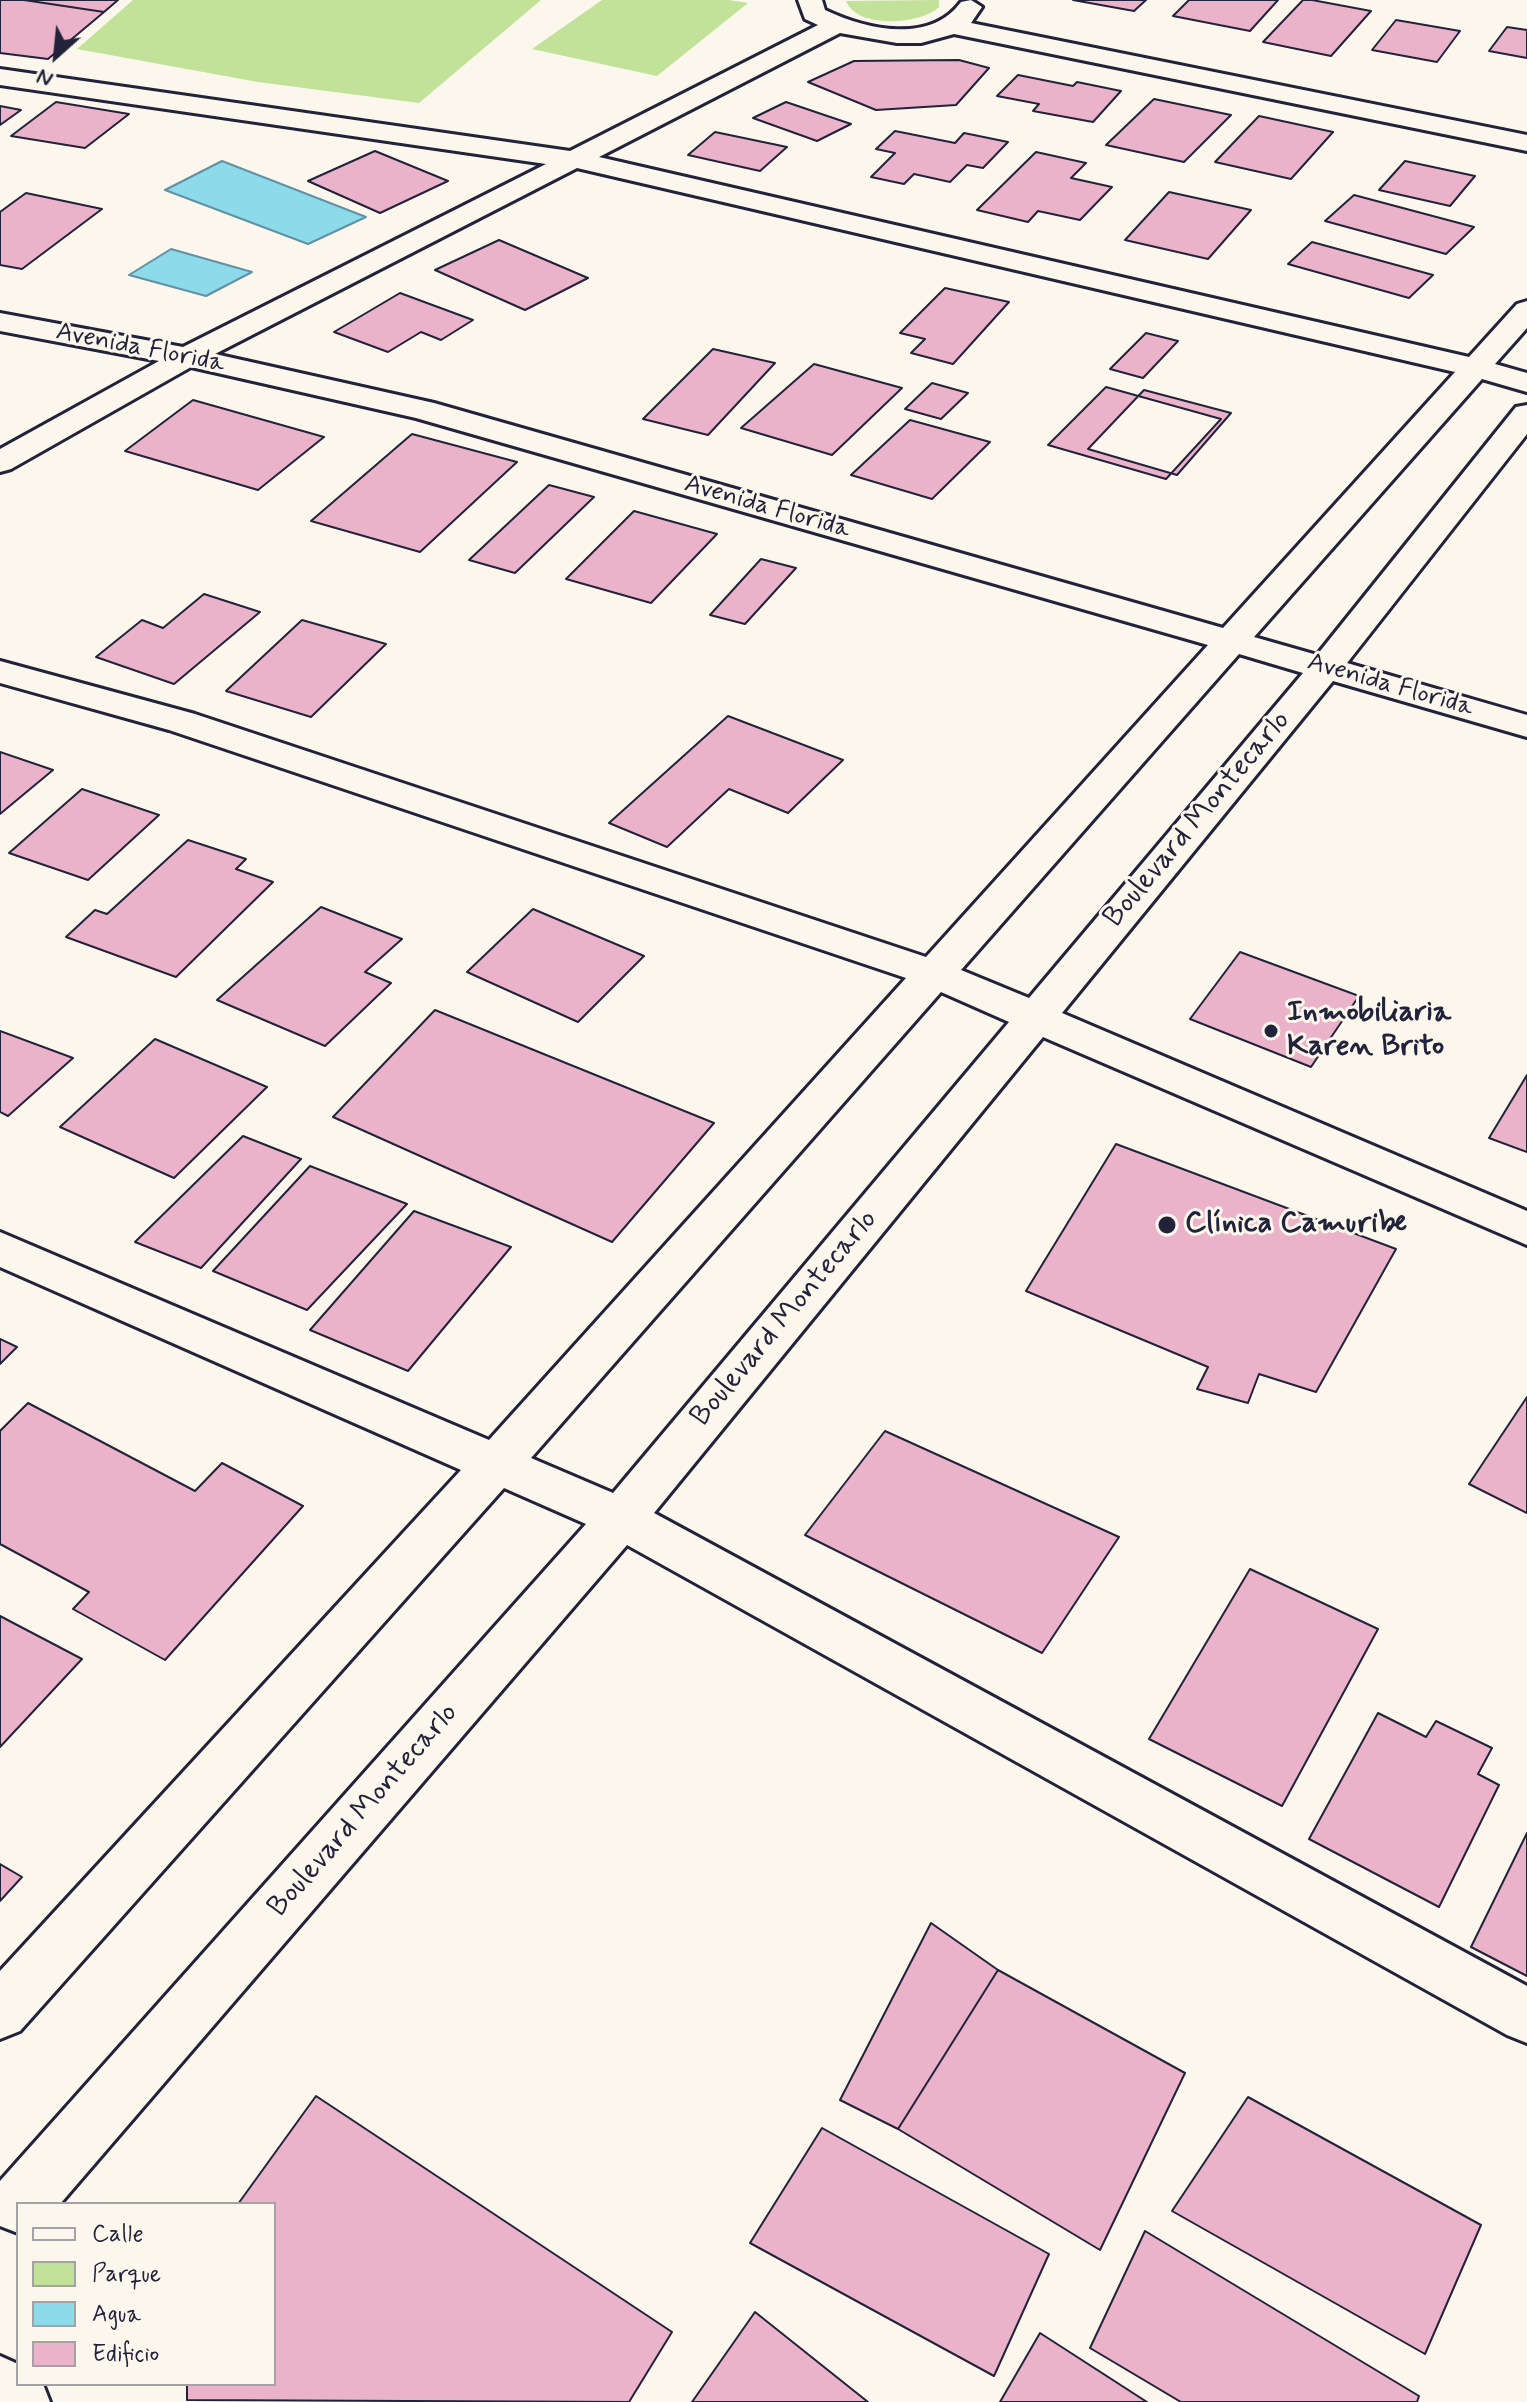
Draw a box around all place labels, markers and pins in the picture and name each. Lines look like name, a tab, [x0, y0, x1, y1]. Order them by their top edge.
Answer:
place label: Inmobiliaria Karen Brito	[1287, 996, 1451, 1066]
marker: Inmobiliaria Karen Brito	[1262, 1022, 1280, 1040]
place label: Clínica Camuribe	[1185, 1207, 1407, 1243]
marker: Clínica Camuribe	[1156, 1214, 1178, 1236]

